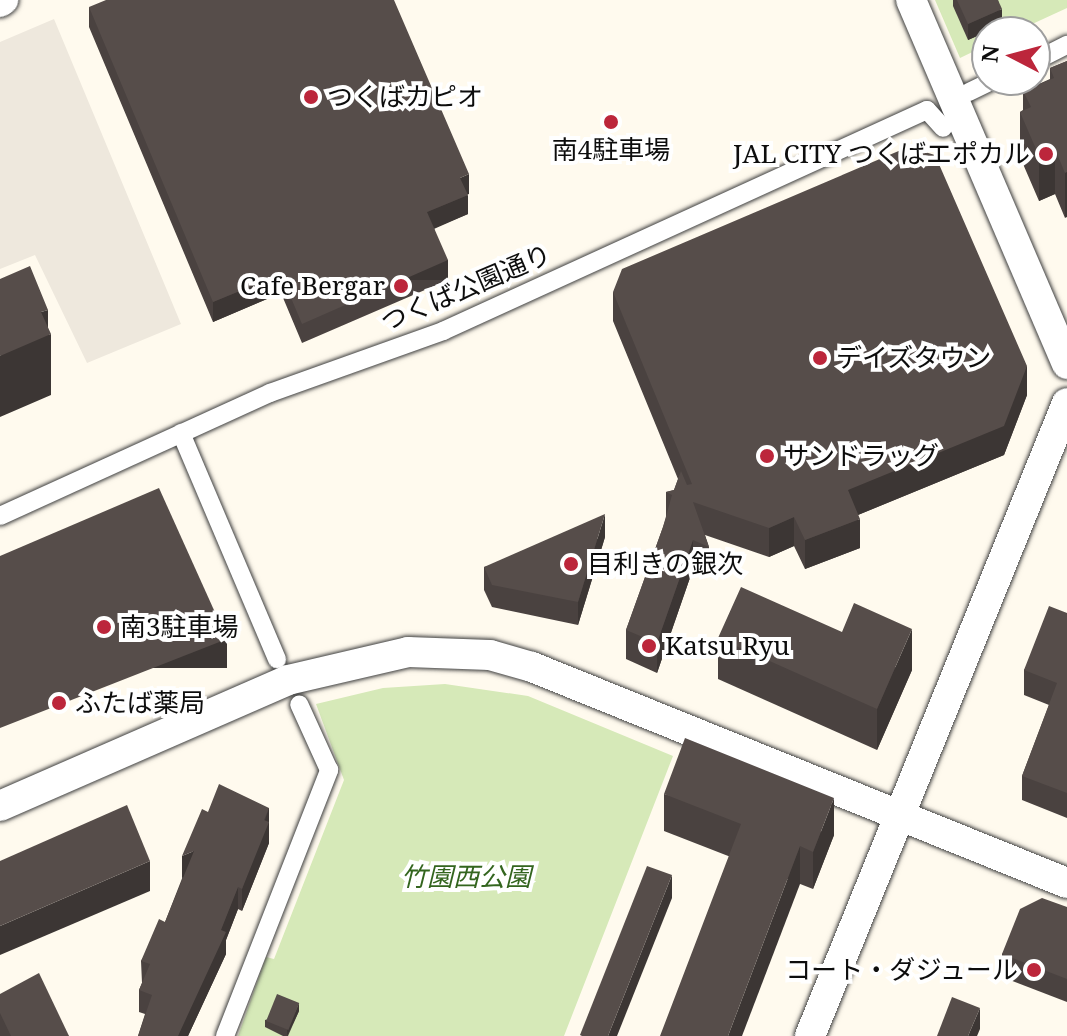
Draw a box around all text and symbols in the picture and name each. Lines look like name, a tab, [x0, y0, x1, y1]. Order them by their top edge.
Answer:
north arrow	[971, 16, 1051, 96]
text: N	[973, 44, 1005, 64]
place label: つくばカピオ	[327, 81, 483, 113]
marker: つくばカピオ	[302, 88, 320, 106]
marker: 南4駐車場	[602, 113, 620, 131]
place label: 南4駐車場	[552, 134, 670, 166]
place label: JAL CITY つくばエポカル	[733, 138, 1030, 170]
marker: JAL CITY つくばエポカル	[1037, 145, 1055, 163]
street label: つくば公園通り	[376, 238, 556, 338]
place label: Cafe Bergar	[240, 270, 385, 302]
marker: Cafe Bergar	[392, 277, 410, 295]
place label: デイズタウン	[836, 342, 992, 374]
marker: デイズタウン	[811, 349, 829, 367]
place label: サンドラッグ	[783, 440, 939, 472]
marker: サンドラッグ	[758, 447, 776, 465]
place label: 目利きの銀次	[587, 548, 743, 580]
marker: 目利きの銀次	[562, 555, 580, 573]
place label: 南3駐車場	[120, 611, 239, 643]
marker: 南3駐車場	[95, 618, 113, 636]
place label: Katsu Ryu	[665, 630, 790, 662]
marker: Katsu Ryu	[640, 637, 658, 655]
place label: ふたば薬局	[75, 687, 205, 719]
marker: ふたば薬局	[50, 694, 68, 712]
park label: 竹園西公園	[401, 861, 531, 893]
place label: コート・ダジュール	[784, 954, 1018, 986]
marker: コート・ダジュール	[1025, 961, 1043, 979]

